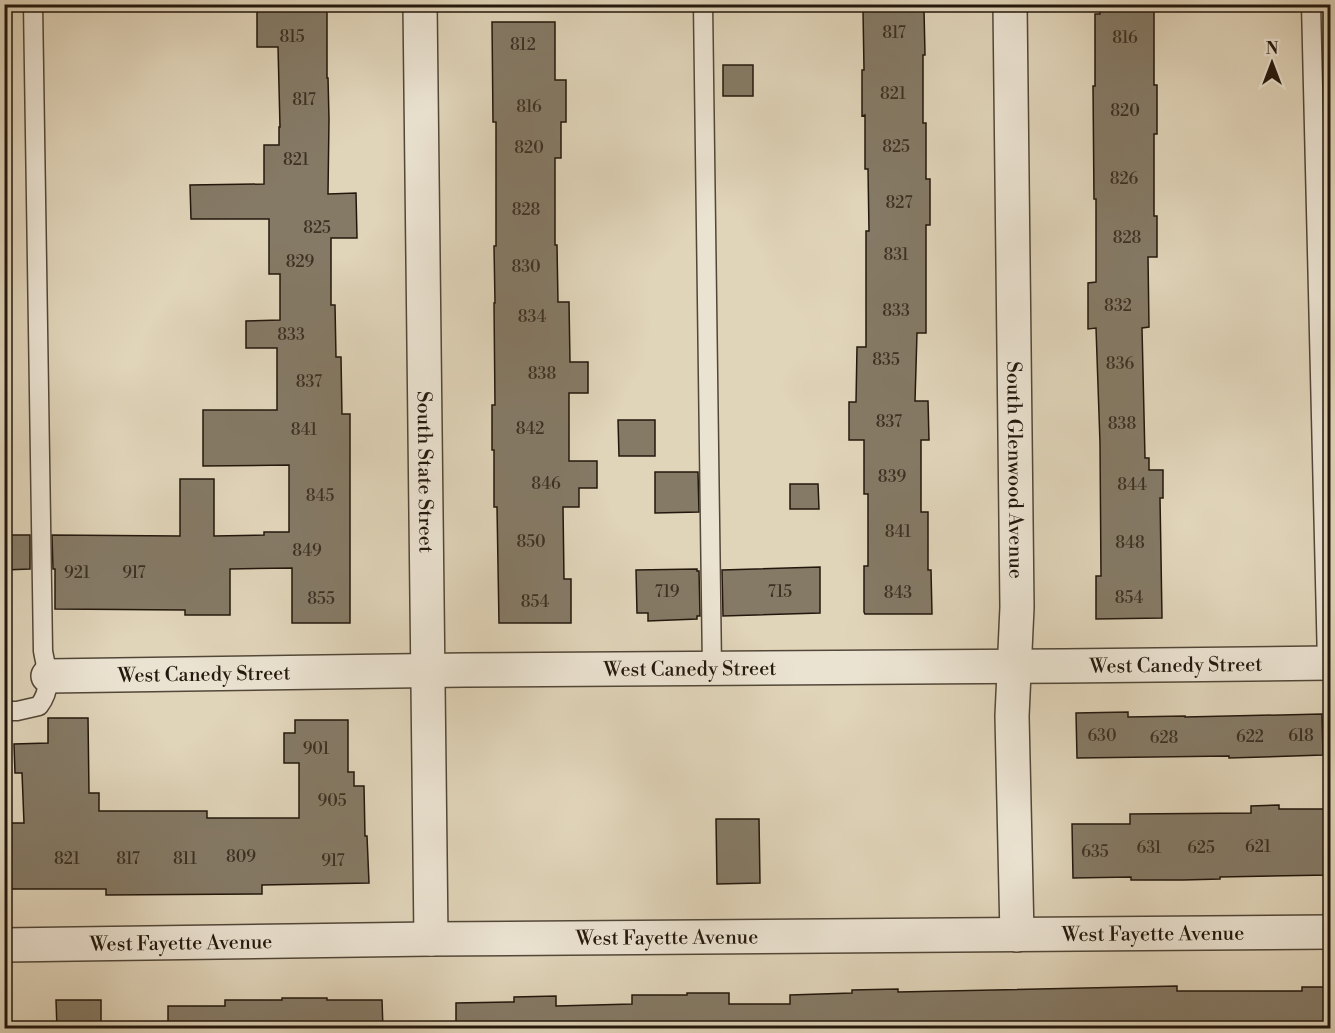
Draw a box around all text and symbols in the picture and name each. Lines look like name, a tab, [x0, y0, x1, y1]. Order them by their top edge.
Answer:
house number: 817	[882, 23, 906, 43]
house number: 815	[279, 27, 305, 47]
house number: 816	[1112, 28, 1138, 48]
north arrow	[1242, 33, 1302, 93]
house number: 812	[510, 35, 536, 55]
text: N	[1266, 39, 1279, 59]
house number: 821	[880, 84, 906, 104]
house number: 817	[292, 90, 316, 110]
house number: 816	[516, 97, 542, 117]
house number: 820	[1110, 101, 1140, 121]
house number: 825	[882, 137, 910, 157]
house number: 820	[514, 138, 544, 158]
house number: 821	[283, 150, 309, 170]
house number: 826	[1110, 169, 1139, 189]
house number: 827	[886, 193, 912, 213]
house number: 828	[512, 200, 541, 220]
house number: 825	[303, 218, 331, 238]
house number: 828	[1113, 228, 1142, 248]
house number: 831	[883, 245, 909, 265]
house number: 829	[286, 252, 315, 272]
house number: 830	[511, 257, 541, 277]
house number: 832	[1104, 296, 1132, 316]
house number: 833	[882, 301, 910, 321]
house number: 834	[518, 307, 547, 327]
house number: 833	[277, 325, 305, 345]
house number: 835	[872, 350, 900, 370]
house number: 836	[1106, 354, 1134, 374]
street label: South Glenwood Avenue	[1000, 361, 1028, 579]
house number: 838	[528, 364, 556, 384]
house number: 837	[296, 372, 322, 392]
street label: South State Street	[411, 391, 437, 553]
house number: 837	[876, 412, 902, 432]
house number: 838	[1108, 414, 1136, 434]
house number: 842	[516, 419, 544, 439]
house number: 841	[291, 420, 317, 440]
house number: 839	[878, 467, 906, 487]
house number: 846	[531, 474, 561, 494]
house number: 844	[1117, 475, 1147, 495]
house number: 845	[306, 486, 334, 506]
house number: 841	[885, 522, 911, 542]
house number: 850	[516, 532, 546, 552]
house number: 848	[1115, 533, 1145, 553]
house number: 849	[292, 541, 322, 561]
house number: 921	[64, 563, 90, 583]
house number: 917	[122, 563, 146, 583]
house number: 719	[655, 582, 680, 602]
house number: 715	[768, 582, 792, 602]
house number: 843	[884, 583, 912, 603]
house number: 854	[1115, 588, 1144, 608]
house number: 855	[307, 589, 335, 609]
house number: 854	[521, 592, 550, 612]
street label: West Canedy Street	[1088, 653, 1263, 680]
street label: West Canedy Street	[602, 657, 776, 683]
street label: West Canedy Street	[116, 662, 291, 689]
house number: 630	[1087, 726, 1117, 746]
house number: 618	[1288, 726, 1314, 746]
house number: 622	[1236, 727, 1264, 747]
house number: 628	[1150, 728, 1179, 748]
house number: 901	[303, 739, 329, 759]
house number: 905	[317, 791, 347, 811]
house number: 621	[1245, 837, 1271, 857]
house number: 631	[1136, 838, 1162, 858]
house number: 625	[1187, 838, 1215, 858]
house number: 635	[1081, 842, 1109, 862]
house number: 809	[226, 847, 256, 867]
house number: 821	[54, 849, 80, 869]
house number: 817	[116, 849, 140, 869]
house number: 811	[173, 849, 197, 869]
house number: 917	[321, 851, 345, 871]
street label: West Fayette Avenue	[1061, 922, 1244, 948]
street label: West Fayette Avenue	[575, 925, 758, 952]
street label: West Fayette Avenue	[88, 930, 273, 958]

